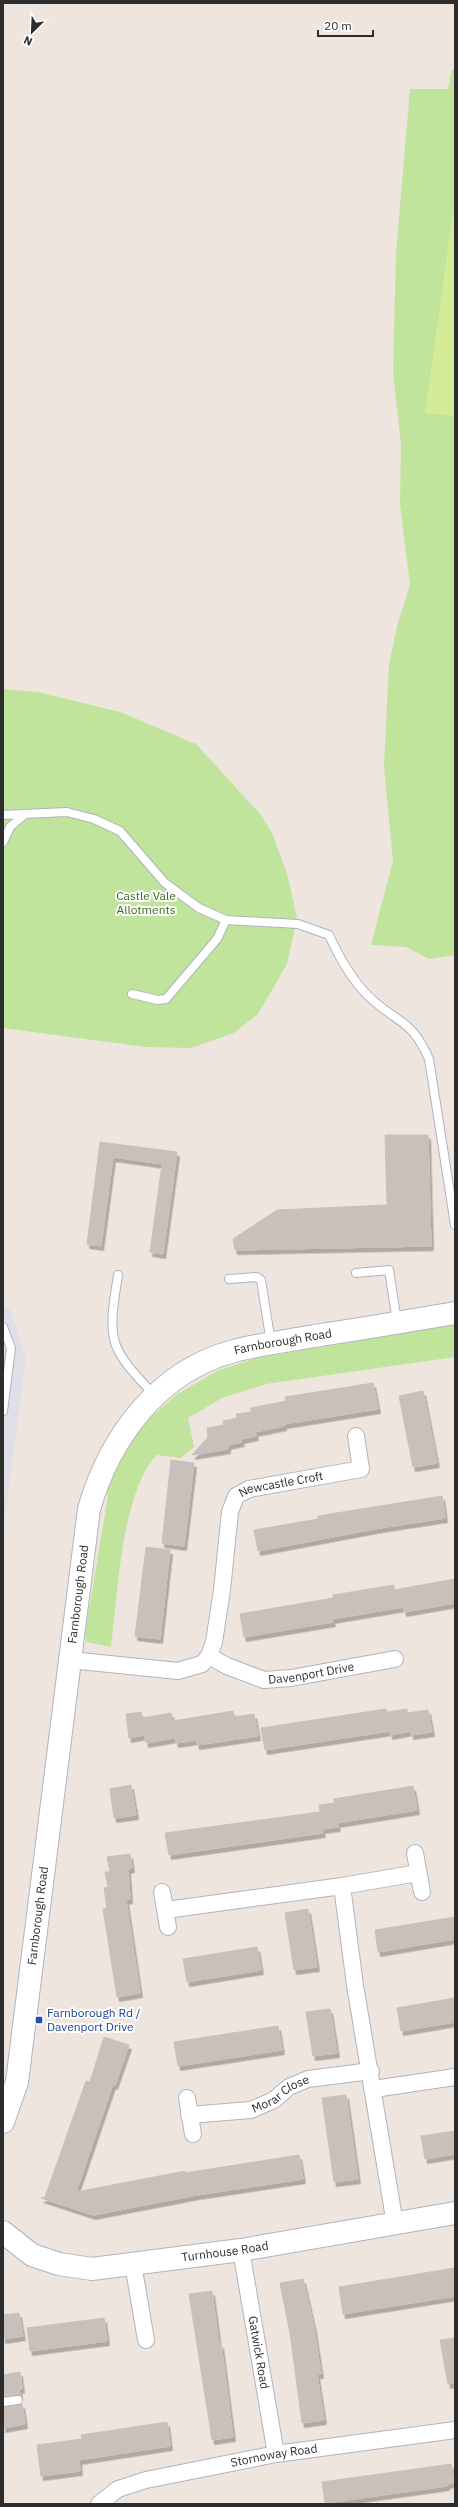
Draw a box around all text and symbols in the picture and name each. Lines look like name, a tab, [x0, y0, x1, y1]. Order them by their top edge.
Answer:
north arrow	[12, 12, 52, 52]
scale bar	[318, 12, 373, 38]
text: 20 m	[324, 18, 352, 33]
text: N	[21, 33, 34, 49]
park label: Castle Vale Allotments	[116, 888, 176, 917]
street label: Farnborough Road	[232, 1325, 333, 1358]
street label: Newcastle Croft	[236, 1468, 324, 1500]
street label: Farnborough Road	[64, 1544, 91, 1644]
street label: Davenport Drive	[268, 1659, 356, 1687]
street label: Farnborough Road	[24, 1865, 51, 1966]
place label: Farnborough Rd / Davenport Drive	[47, 2005, 141, 2034]
marker: Farnborough Rd / Davenport Drive	[34, 2015, 44, 2025]
street label: Morar Close	[249, 2071, 312, 2116]
street label: Turnhouse Road	[181, 2237, 270, 2265]
street label: Gatwick Road	[245, 2315, 273, 2390]
street label: Stornoway Road	[229, 2441, 318, 2470]

